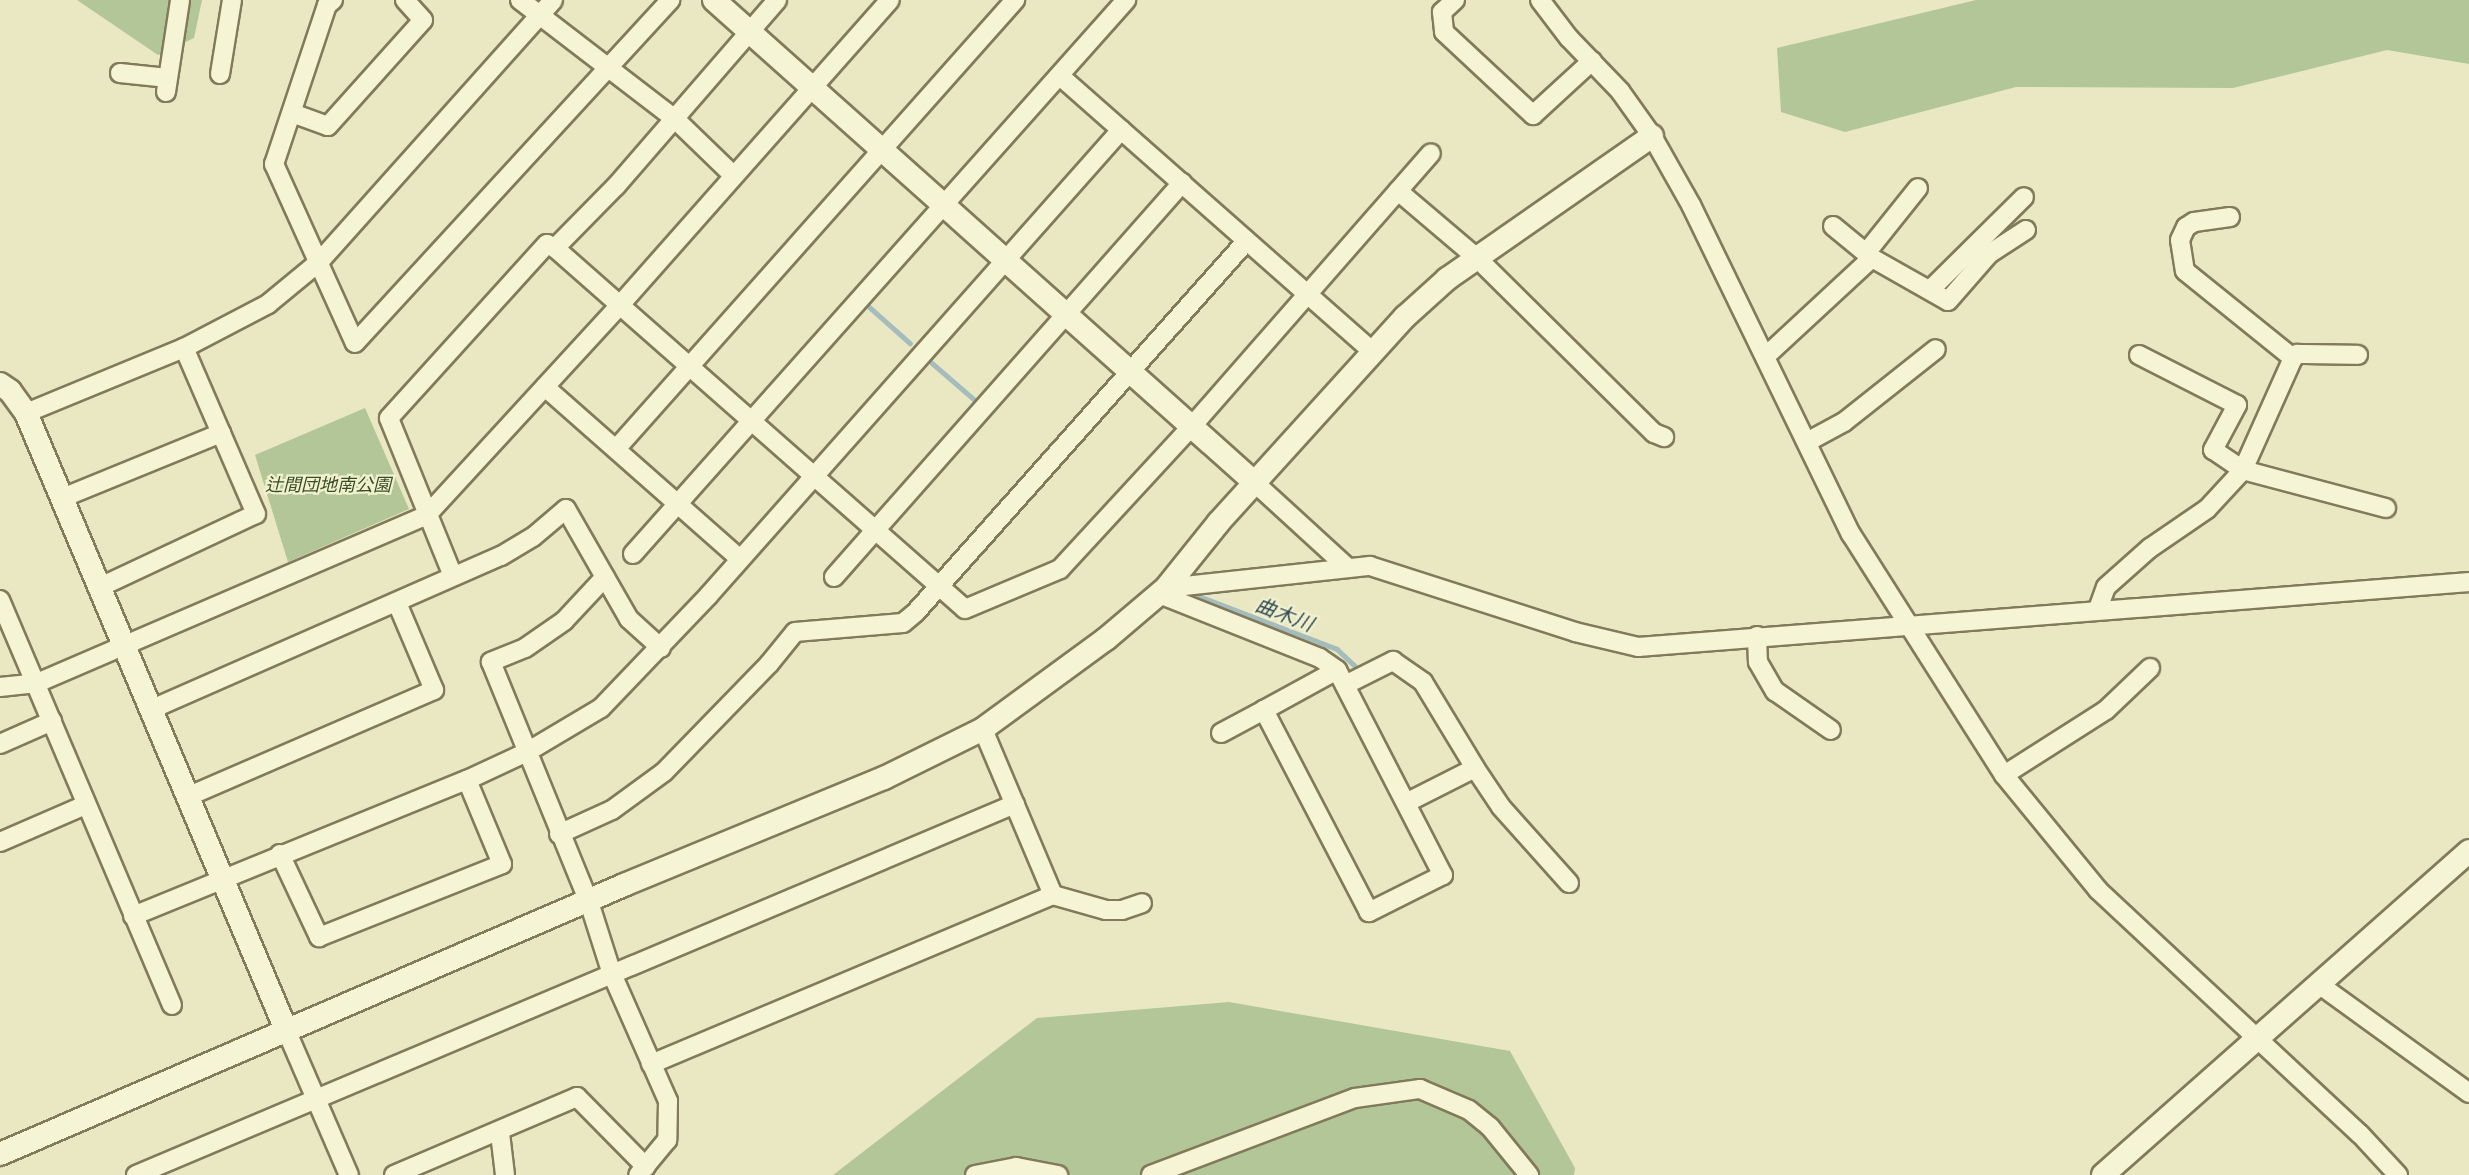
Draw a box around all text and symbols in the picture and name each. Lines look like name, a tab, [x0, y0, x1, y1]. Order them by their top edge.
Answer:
park label: 辻間団地南公園	[265, 473, 391, 495]
water label: 曲木川	[1253, 591, 1317, 635]

